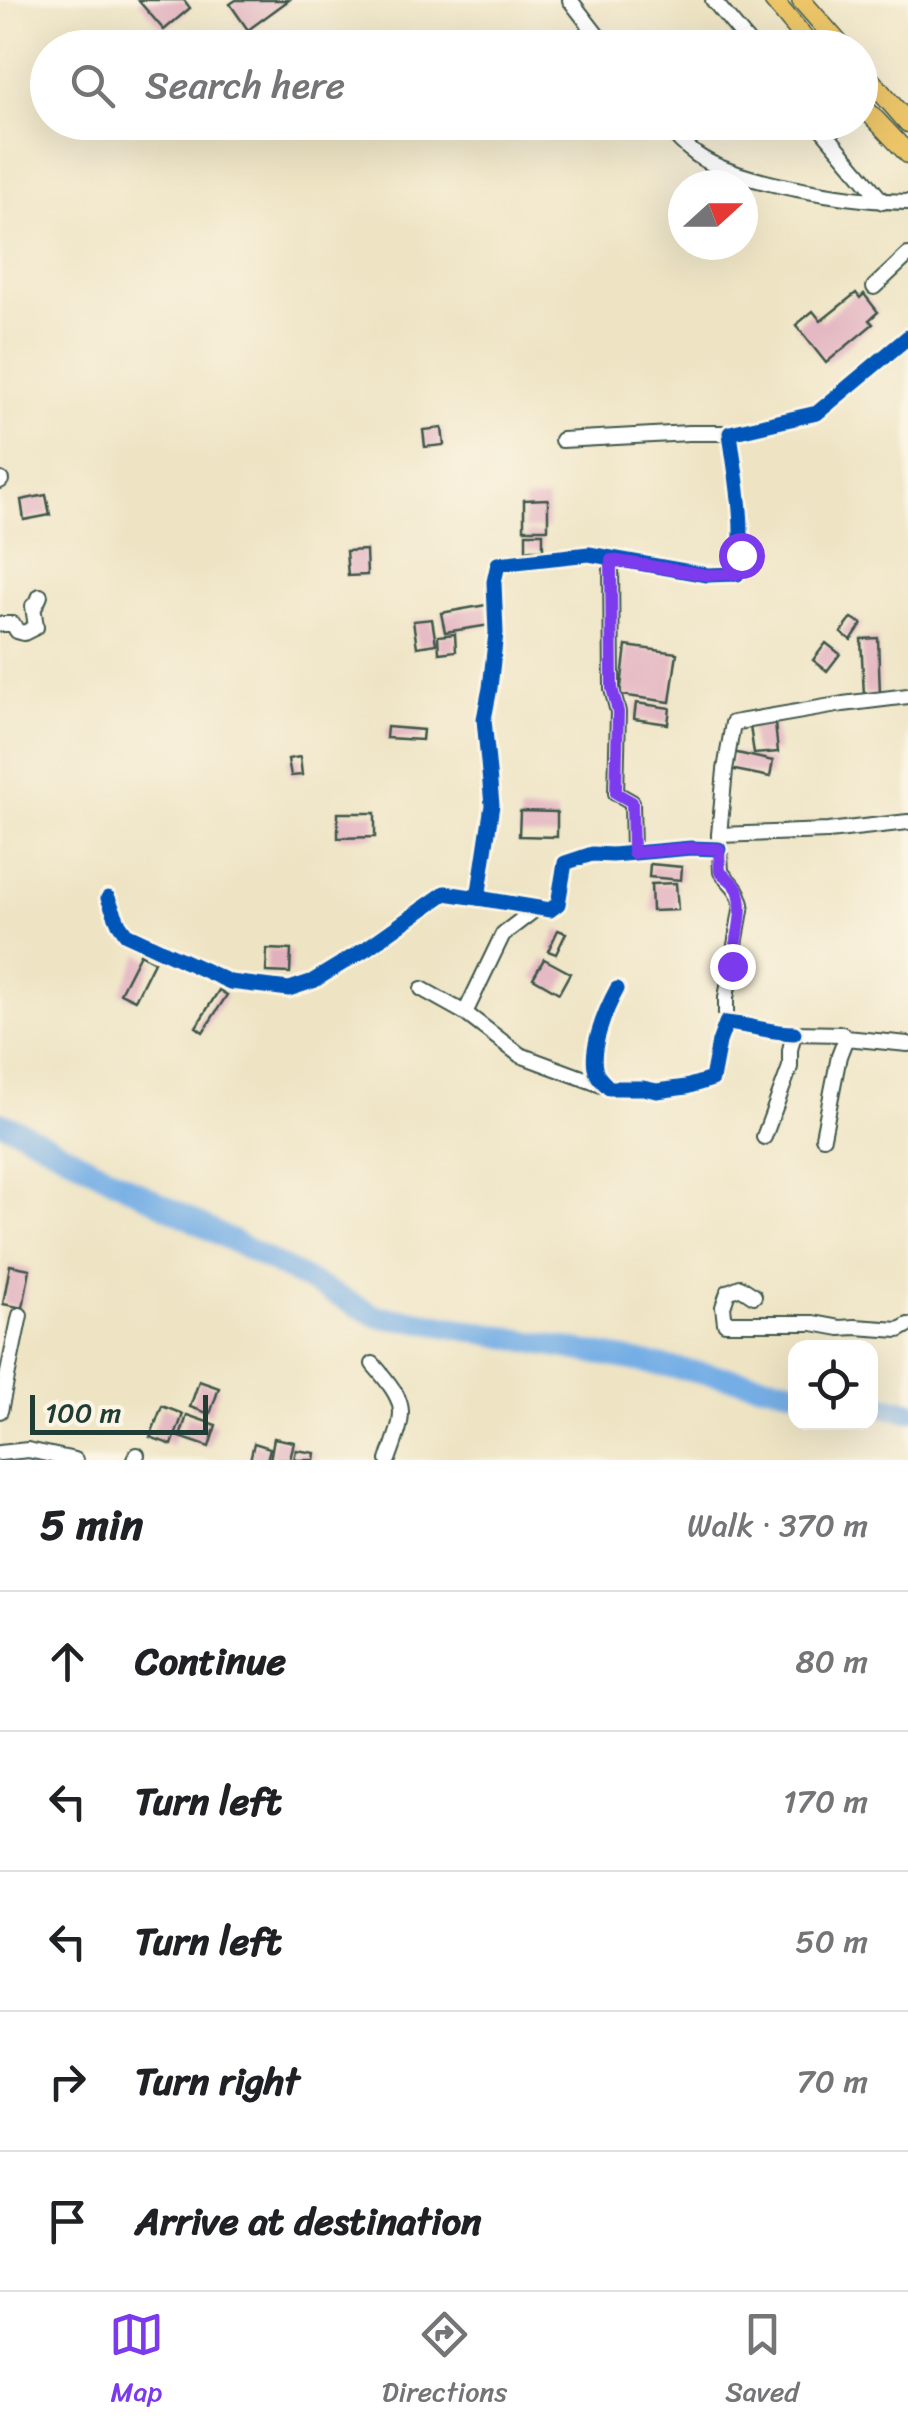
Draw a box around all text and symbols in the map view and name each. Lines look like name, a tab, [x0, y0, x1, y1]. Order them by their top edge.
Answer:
search box	[30, 30, 878, 140]
text: Search here	[145, 52, 345, 119]
icon: search	[65, 58, 120, 113]
north arrow	[668, 170, 758, 260]
route start	[719, 533, 765, 579]
route end	[710, 944, 756, 990]
map controls	[788, 1340, 878, 1430]
button: locate	[788, 1340, 878, 1430]
text: 100 m	[45, 1388, 121, 1437]
scale bar	[30, 1390, 208, 1434]
text: 5 min	[40, 1488, 143, 1562]
text: Walk · 370 m	[687, 1497, 868, 1554]
text: Continue	[135, 1628, 286, 1695]
text: 80 m	[796, 1633, 868, 1690]
icon: ahead	[40, 1634, 95, 1689]
text: Turn left	[135, 1768, 281, 1835]
text: 170 m	[783, 1773, 868, 1830]
icon: left	[40, 1774, 95, 1829]
text: Turn left	[135, 1908, 281, 1975]
text: 50 m	[795, 1913, 868, 1970]
icon: left	[40, 1914, 95, 1969]
text: Turn right	[135, 2048, 300, 2115]
text: 70 m	[797, 2053, 868, 2110]
icon: right	[40, 2054, 95, 2109]
text: Arrive at destination	[135, 2188, 482, 2255]
icon: arrive	[40, 2194, 95, 2249]
tab: Map	[109, 2307, 164, 2416]
tab: Directions	[382, 2307, 507, 2416]
tab: Saved	[725, 2307, 799, 2416]

